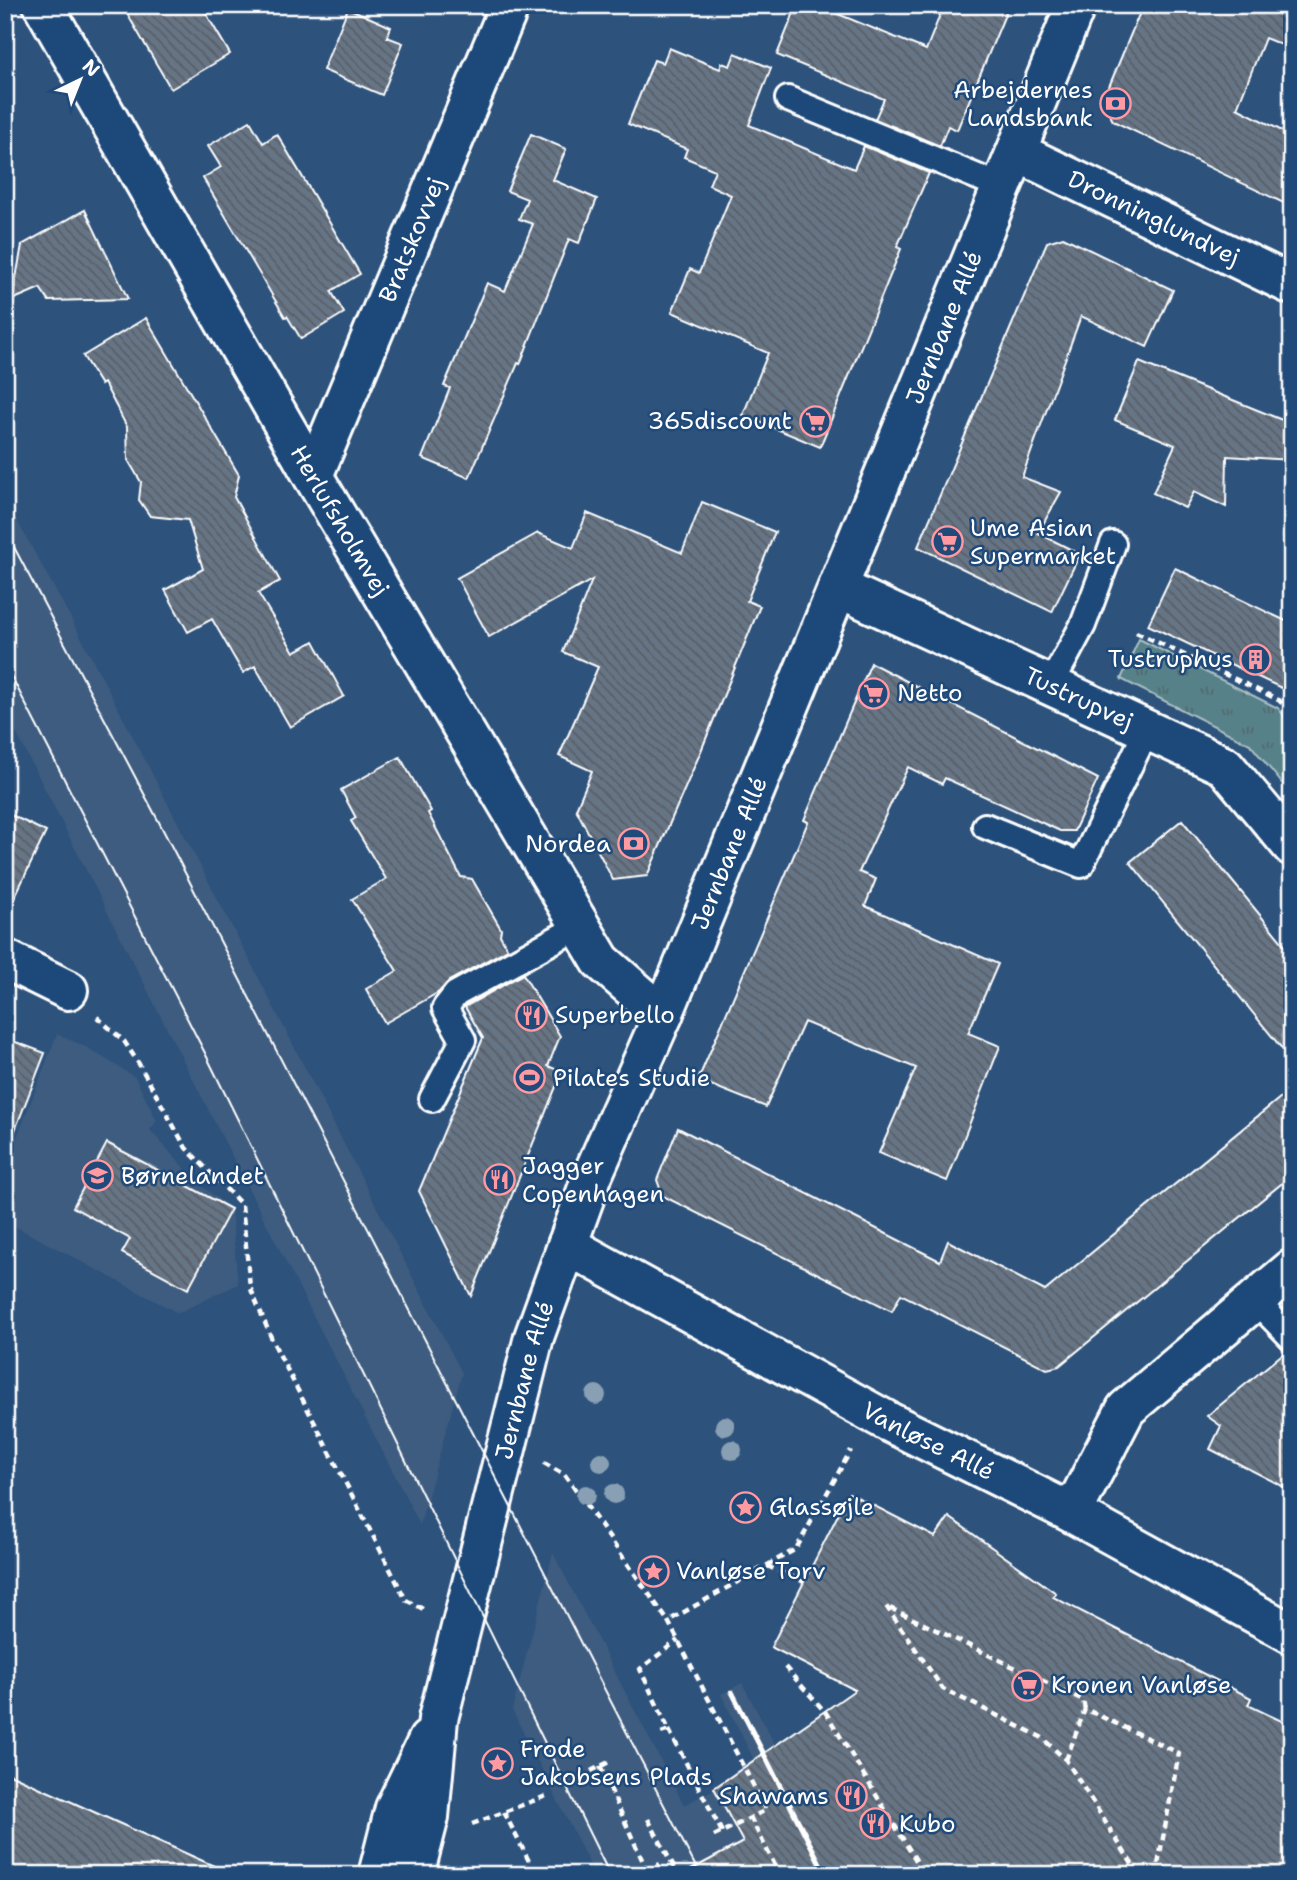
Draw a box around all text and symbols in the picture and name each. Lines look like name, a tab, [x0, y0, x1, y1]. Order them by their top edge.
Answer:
north arrow	[46, 46, 116, 116]
text: N	[77, 54, 105, 82]
place label: Arbejdernes Landsbank	[953, 74, 1093, 134]
bank icon: Arbejdernes Landsbank	[1099, 87, 1133, 121]
street label: Dronninglundvej	[1063, 163, 1245, 273]
street label: Bratskovvej	[371, 172, 452, 307]
street label: Jernbane Allé	[898, 246, 990, 409]
supermarket icon: 365discount	[798, 404, 832, 438]
place label: 365discount	[648, 405, 792, 437]
street label: Herlufsholmvej	[283, 439, 397, 602]
place label: Ume Asian Supermarket	[970, 512, 1116, 572]
supermarket icon: Ume Asian Supermarket	[930, 525, 964, 559]
building icon: Tustruphus	[1239, 642, 1273, 676]
place label: Tustruphus	[1108, 643, 1233, 675]
street label: Tustrupvej	[1019, 660, 1139, 738]
supermarket icon: Netto	[857, 676, 891, 710]
place label: Netto	[897, 677, 963, 709]
street label: Jernbane Allé	[683, 772, 775, 935]
bank icon: Nordea	[617, 827, 651, 861]
place label: Nordea	[525, 828, 611, 860]
restaurant icon: Superbello	[515, 998, 549, 1032]
place label: Superbello	[555, 999, 675, 1031]
sports icon: Pilates Studie	[513, 1061, 547, 1095]
place label: Pilates Studie	[553, 1062, 710, 1094]
place label: Jagger Copenhagen	[522, 1150, 664, 1210]
school or university icon: Børnelandet	[81, 1159, 115, 1193]
place label: Børnelandet	[121, 1160, 264, 1192]
restaurant icon: Jagger Copenhagen	[482, 1163, 516, 1197]
street label: Jernbane Allé	[488, 1296, 562, 1463]
street label: Vanløse Allé	[856, 1394, 1000, 1488]
place icon: Glassøjle	[729, 1490, 763, 1524]
place label: Glassøjle	[769, 1491, 874, 1523]
place icon: Vanløse Torv	[636, 1554, 670, 1588]
place label: Vanløse Torv	[676, 1555, 826, 1587]
supermarket icon: Kronen Vanløse	[1011, 1668, 1045, 1702]
place label: Kronen Vanløse	[1051, 1669, 1232, 1701]
place label: Frode Jakobsens Plads	[520, 1733, 712, 1793]
place icon: Frode Jakobsens Plads	[480, 1746, 514, 1780]
restaurant icon: Shawams	[835, 1779, 869, 1813]
place label: Shawams	[719, 1780, 829, 1812]
restaurant icon: Kubo	[859, 1807, 893, 1841]
place label: Kubo	[899, 1808, 956, 1840]

